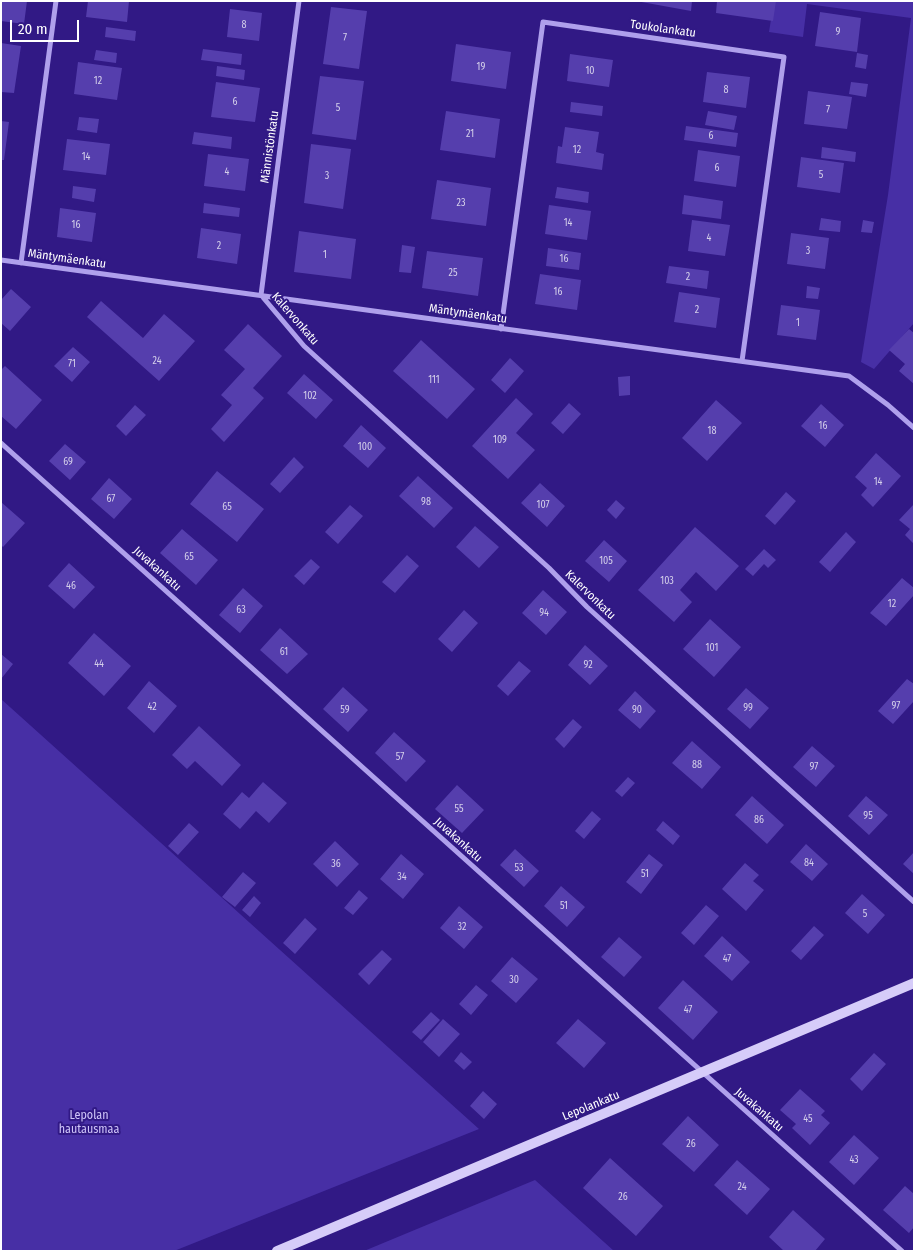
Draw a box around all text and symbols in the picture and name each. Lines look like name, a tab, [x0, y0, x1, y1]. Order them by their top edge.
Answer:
scale bar	[12, 10, 81, 42]
street label: Toukolankatu	[629, 17, 697, 41]
house number: 8	[242, 19, 246, 31]
text: 20 m	[18, 20, 48, 38]
house number: 9	[836, 26, 840, 38]
house number: 7	[343, 32, 347, 44]
house number: 19	[477, 61, 485, 73]
house number: 10	[585, 65, 595, 77]
house number: 12	[94, 75, 102, 87]
house number: 8	[724, 84, 728, 96]
house number: 6	[233, 96, 237, 108]
house number: 5	[336, 102, 340, 114]
house number: 7	[826, 104, 830, 116]
street label: Männistönkatu	[258, 110, 282, 184]
house number: 21	[466, 128, 474, 140]
house number: 6	[709, 130, 713, 142]
house number: 12	[573, 144, 581, 156]
house number: 14	[82, 151, 90, 163]
house number: 6	[715, 162, 719, 174]
house number: 4	[225, 166, 229, 178]
house number: 5	[819, 169, 823, 181]
house number: 3	[325, 170, 329, 182]
house number: 23	[457, 197, 465, 209]
house number: 14	[564, 217, 572, 229]
house number: 16	[72, 219, 80, 231]
house number: 4	[707, 232, 711, 244]
house number: 2	[217, 240, 221, 252]
house number: 3	[806, 245, 810, 257]
street label: Mäntymäenkatu	[27, 246, 107, 272]
house number: 1	[323, 249, 327, 261]
house number: 16	[560, 253, 568, 265]
house number: 25	[449, 267, 457, 279]
house number: 2	[686, 271, 690, 283]
house number: 16	[554, 286, 562, 298]
street label: Kalervonkatu	[268, 290, 322, 348]
street label: Mäntymäenkatu	[428, 301, 508, 327]
house number: 2	[695, 304, 699, 316]
house number: 1	[796, 317, 800, 329]
house number: 24	[152, 355, 162, 367]
house number: 71	[68, 358, 76, 370]
house number: 111	[428, 374, 440, 386]
house number: 102	[303, 390, 317, 402]
house number: 16	[819, 420, 827, 432]
house number: 18	[708, 425, 716, 437]
house number: 109	[493, 434, 507, 446]
house number: 100	[358, 441, 372, 453]
house number: 69	[63, 456, 73, 468]
house number: 14	[874, 476, 882, 488]
house number: 67	[107, 493, 115, 505]
house number: 98	[421, 496, 431, 508]
house number: 107	[537, 499, 549, 511]
house number: 65	[222, 501, 232, 513]
street label: Juvakankatu	[130, 544, 184, 594]
house number: 65	[184, 551, 194, 563]
house number: 105	[599, 555, 613, 567]
street label: Kalervonkatu	[562, 567, 618, 623]
house number: 103	[660, 575, 674, 587]
house number: 46	[66, 580, 76, 592]
house number: 12	[888, 598, 896, 610]
house number: 63	[236, 604, 246, 616]
house number: 94	[539, 607, 549, 619]
house number: 101	[706, 642, 718, 654]
house number: 61	[280, 646, 288, 658]
house number: 44	[94, 658, 104, 670]
house number: 92	[583, 659, 593, 671]
house number: 97	[892, 700, 900, 712]
house number: 42	[147, 701, 157, 713]
house number: 99	[743, 702, 753, 714]
house number: 59	[340, 704, 350, 716]
house number: 90	[632, 704, 642, 716]
house number: 57	[396, 751, 404, 763]
house number: 88	[692, 759, 702, 771]
house number: 97	[810, 761, 818, 773]
house number: 55	[454, 803, 464, 815]
house number: 95	[863, 810, 873, 822]
house number: 86	[754, 814, 764, 826]
street label: Juvakankatu	[431, 815, 485, 865]
house number: 84	[804, 857, 814, 869]
house number: 36	[331, 858, 341, 870]
house number: 53	[514, 862, 524, 874]
house number: 51	[641, 868, 649, 880]
house number: 34	[397, 871, 407, 883]
house number: 51	[560, 900, 568, 912]
house number: 5	[863, 908, 867, 920]
house number: 32	[458, 921, 466, 933]
house number: 47	[723, 953, 731, 965]
house number: 30	[509, 974, 519, 986]
house number: 47	[684, 1004, 692, 1016]
street label: Juvakankatu	[732, 1085, 786, 1135]
street label: Lepolankatu	[560, 1088, 622, 1124]
park label: Lepolan hautausmaa	[59, 1109, 119, 1137]
house number: 45	[803, 1113, 813, 1125]
house number: 26	[686, 1138, 696, 1150]
house number: 43	[849, 1154, 859, 1166]
house number: 24	[737, 1181, 747, 1193]
house number: 26	[618, 1191, 628, 1203]

